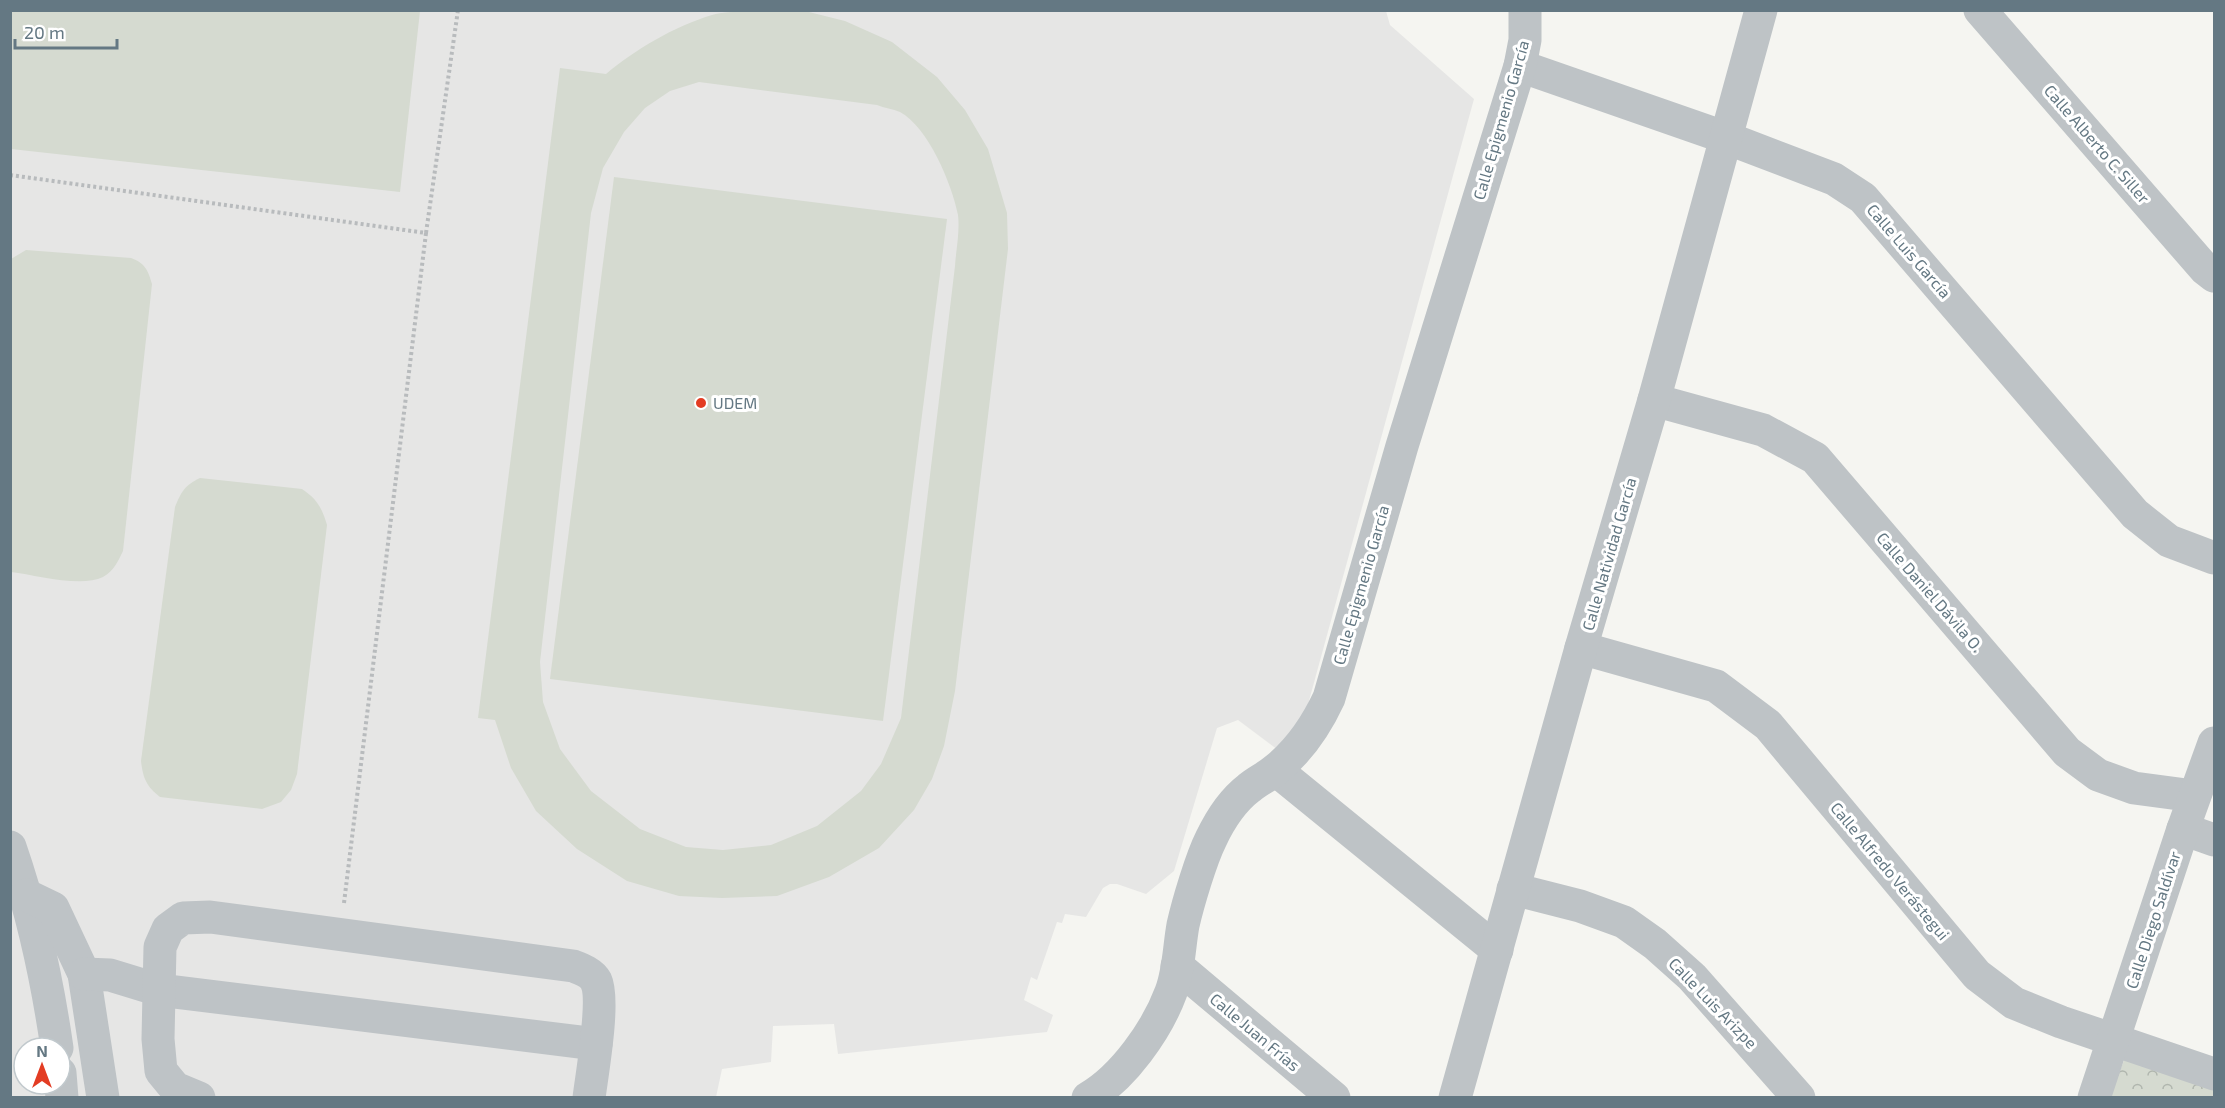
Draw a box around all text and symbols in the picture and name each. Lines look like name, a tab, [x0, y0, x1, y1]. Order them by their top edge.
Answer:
scale bar	[15, 12, 117, 50]
text: 20 m	[24, 21, 65, 43]
street label: Calle Epigmenio García	[1469, 38, 1532, 202]
street label: Calle Alberto C. Siller	[2041, 81, 2154, 207]
street label: Calle Luis García	[1863, 200, 1955, 302]
place label: UDEM	[713, 393, 757, 412]
marker: UDEM	[694, 396, 708, 410]
street label: Calle Natividad García	[1578, 475, 1639, 633]
street label: Calle Epigmenio García	[1329, 503, 1392, 667]
street label: Calle Daniel Dávila O.	[1873, 528, 1987, 655]
street label: Calle Alfredo Verástegui	[1827, 798, 1954, 943]
street label: Calle Diego Saldívar	[2121, 848, 2184, 991]
street label: Calle Luis Arizpe	[1665, 953, 1761, 1052]
street label: Calle Juan Frías	[1207, 989, 1304, 1075]
north arrow	[12, 1036, 72, 1096]
text: N	[36, 1041, 48, 1060]

